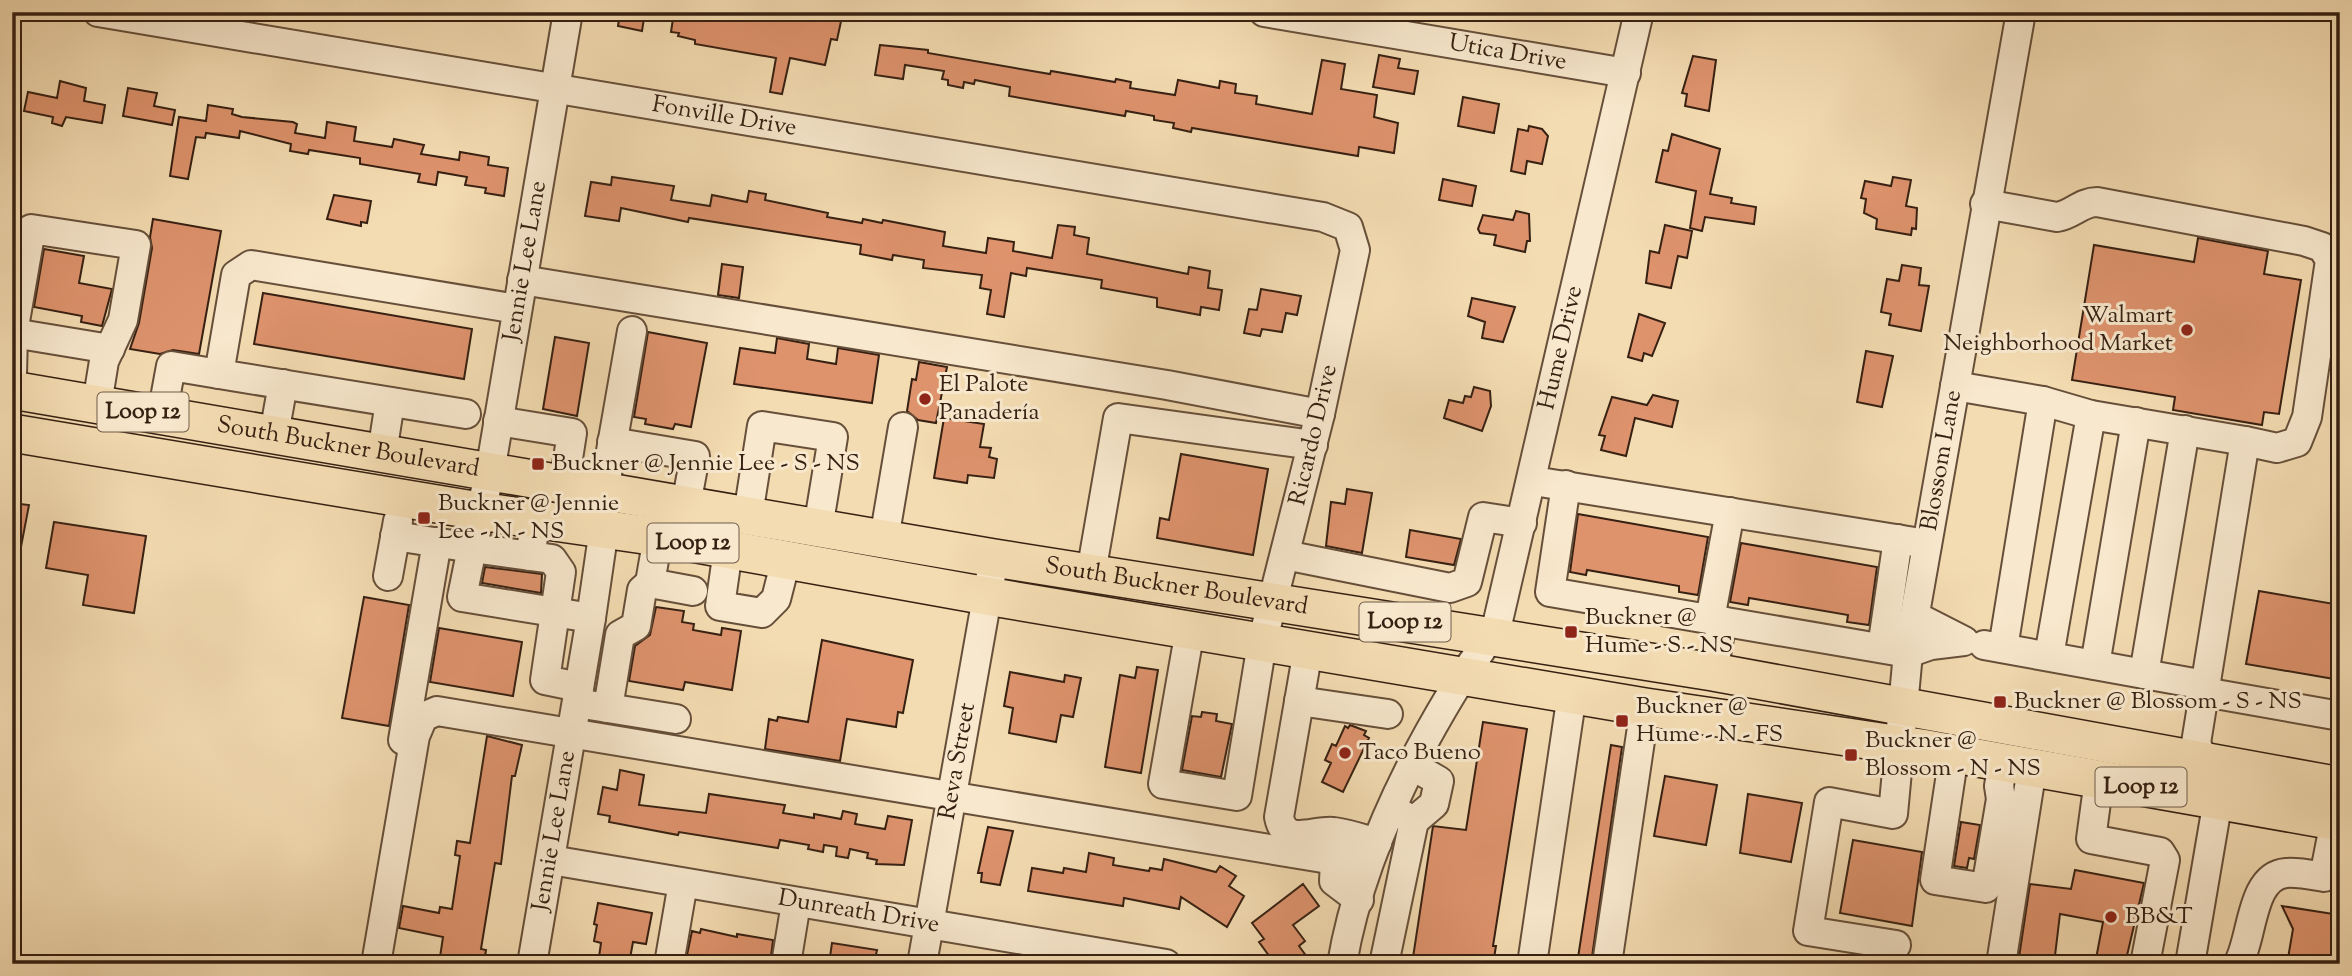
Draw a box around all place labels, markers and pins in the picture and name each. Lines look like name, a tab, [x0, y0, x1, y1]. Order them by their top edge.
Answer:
place label: Walmart Neighborhood Market	[1943, 299, 2173, 361]
marker: Walmart Neighborhood Market	[2179, 322, 2195, 338]
place label: El Palote Panadería	[939, 368, 1040, 430]
marker: El Palote Panadería	[917, 391, 933, 407]
place label: Buckner @ Jennie Lee - S - NS	[552, 447, 860, 481]
marker: Buckner @ Jennie Lee - S - NS	[530, 456, 546, 472]
place label: Buckner @ Jennie Lee - N - NS	[438, 487, 619, 549]
marker: Buckner @ Jennie Lee - N - NS	[416, 510, 432, 526]
place label: Buckner @ Hume - S - NS	[1585, 601, 1733, 663]
marker: Buckner @ Hume - S - NS	[1563, 624, 1579, 640]
place label: Buckner @ Blossom - S - NS	[2014, 685, 2302, 719]
place label: Buckner @ Hume - N - FS	[1636, 690, 1783, 752]
marker: Buckner @ Blossom - S - NS	[1992, 694, 2008, 710]
marker: Buckner @ Hume - N - FS	[1614, 713, 1630, 729]
place label: Buckner @ Blossom - N - NS	[1865, 724, 2041, 786]
place label: Taco Bueno	[1359, 736, 1481, 770]
marker: Taco Bueno	[1337, 745, 1353, 761]
marker: Buckner @ Blossom - N - NS	[1843, 747, 1859, 763]
place label: BB&T	[2125, 900, 2193, 934]
marker: BB&T	[2103, 909, 2119, 925]

